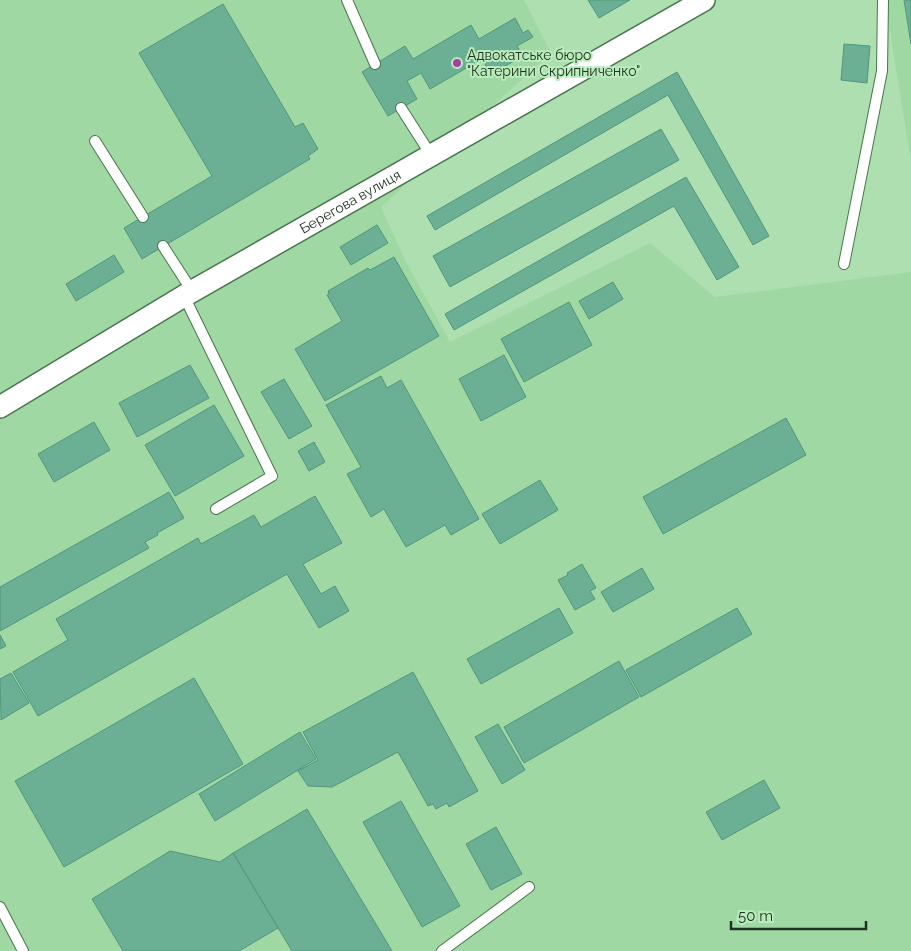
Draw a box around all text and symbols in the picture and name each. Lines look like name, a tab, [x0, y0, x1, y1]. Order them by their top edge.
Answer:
place label: Адвокатське бюро "Катерини Скрипниченко"	[467, 47, 640, 79]
marker: Адвокатське бюро "Катерини Скрипниченко"	[451, 57, 463, 69]
street label: Берегова вулиця	[297, 166, 403, 237]
scale bar	[731, 898, 866, 930]
text: 50 m	[738, 907, 773, 925]

